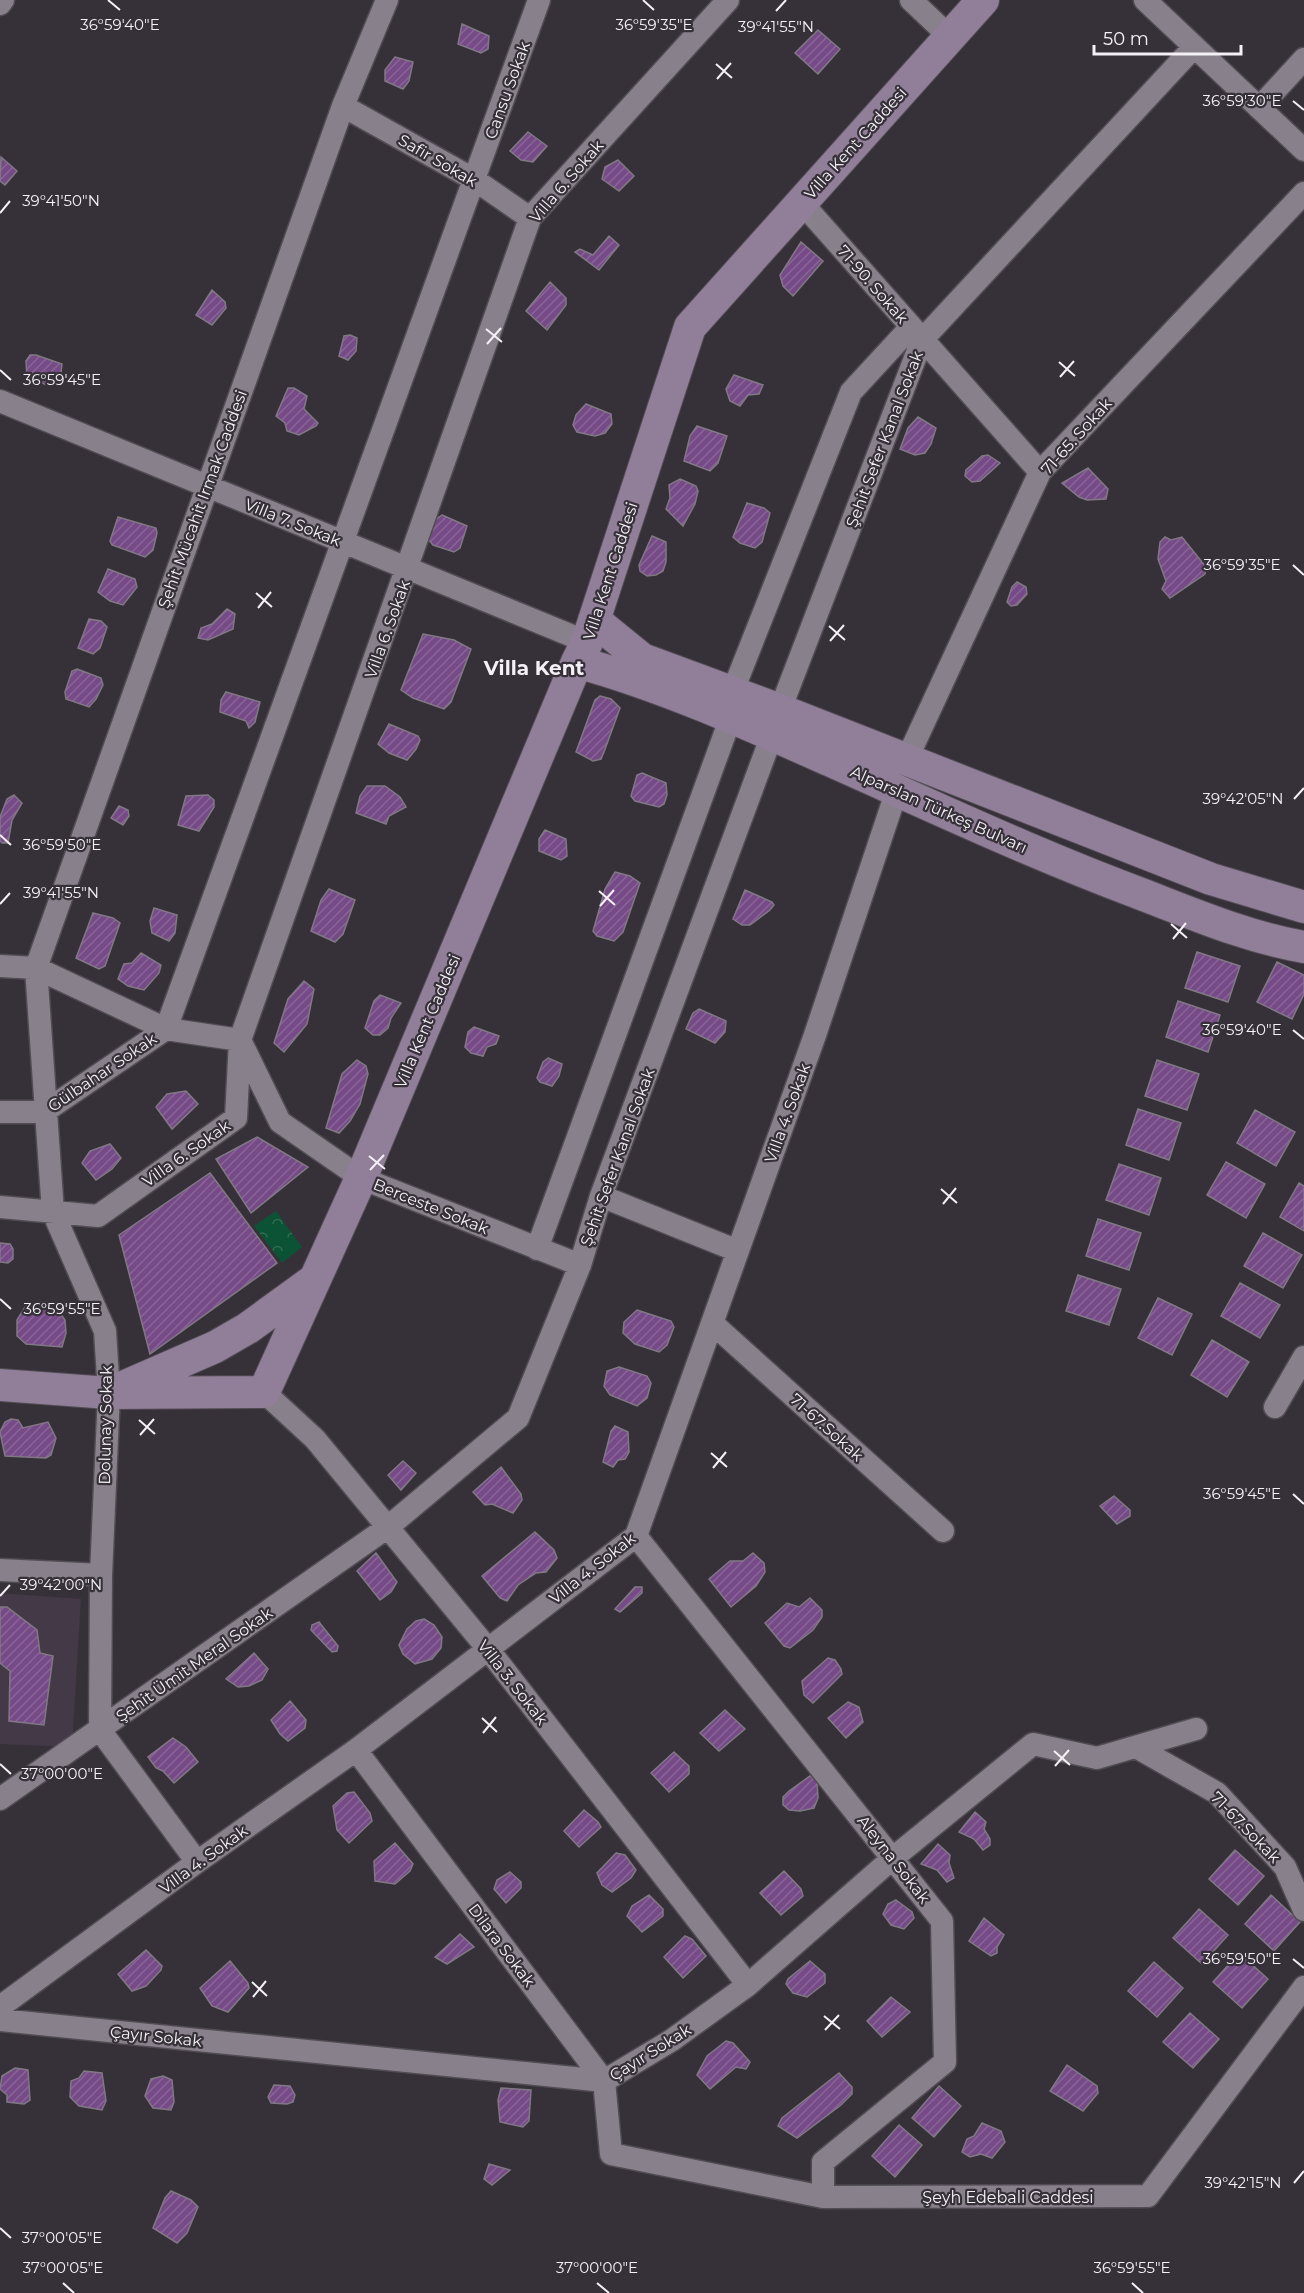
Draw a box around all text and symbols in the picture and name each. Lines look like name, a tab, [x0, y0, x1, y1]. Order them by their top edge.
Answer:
text: 36°59'40"E	[80, 15, 160, 34]
text: 36°59'35"E	[615, 15, 693, 34]
text: 39°41'55"N	[738, 17, 814, 36]
scale bar	[1094, 18, 1241, 56]
text: 50 m	[1103, 28, 1149, 50]
street label: Cansu Sokak	[481, 38, 534, 142]
street label: Villa Kent Caddesi	[800, 84, 911, 203]
text: 36°59'30"E	[1203, 91, 1281, 110]
street label: Safir Sokak	[395, 130, 481, 191]
street label: Villa 6. Sokak	[525, 136, 608, 227]
text: 39°41'50"N	[22, 191, 100, 210]
street label: 71-90. Sokak	[833, 241, 912, 328]
street label: Şehit Sefer Kanal Sokak	[842, 348, 927, 530]
text: 36°59'45"E	[23, 370, 101, 389]
street label: Şehit Mücahit Irmak Caddesi	[154, 387, 251, 611]
street label: 71-65. Sokak	[1037, 394, 1116, 478]
street label: Villa 7. Sokak	[242, 495, 344, 551]
street label: Villa Kent Caddesi	[579, 500, 642, 642]
text: 36°59'35"E	[1203, 555, 1281, 574]
street label: Villa 6. Sokak	[361, 577, 414, 681]
district label: Villa Kent	[483, 656, 584, 680]
street label: Alparslan Türkeş Bulvarı	[848, 762, 1030, 857]
text: 39°42'05"N	[1202, 789, 1284, 808]
text: 36°59'50"E	[23, 835, 101, 854]
text: 39°41'55"N	[23, 883, 99, 902]
street label: Villa Kent Caddesi	[391, 951, 464, 1091]
text: 36°59'40"E	[1202, 1020, 1282, 1039]
street label: Gülbahar Sokak	[44, 1029, 161, 1116]
street label: Villa 4. Sokak	[761, 1061, 814, 1165]
street label: Şehit Sefer Kanal Sokak	[576, 1065, 659, 1249]
street label: Villa 6. Sokak	[139, 1116, 234, 1191]
street label: Berceste Sokak	[370, 1175, 492, 1238]
text: 36°59'55"E	[23, 1299, 101, 1318]
street label: Dolunay Sokak	[95, 1365, 116, 1485]
street label: 71-67.Sokak	[786, 1390, 867, 1465]
text: 36°59'45"E	[1203, 1484, 1281, 1503]
street label: Villa 4. Sokak	[545, 1529, 640, 1608]
text: 39°42'00"N	[20, 1575, 102, 1594]
street label: Şehit Ümit Meral Sokak	[112, 1602, 277, 1726]
street label: Villa 3. Sokak	[474, 1636, 552, 1729]
text: 37°00'00"E	[21, 1764, 103, 1783]
street label: 71-67.Sokak	[1207, 1788, 1285, 1867]
street label: Aleyna Sokak	[853, 1811, 934, 1908]
street label: Villa 4. Sokak	[156, 1821, 251, 1898]
street label: Dilara Sokak	[464, 1900, 539, 1991]
text: 36°59'50"E	[1203, 1949, 1281, 1968]
street label: Çayır Sokak	[606, 2020, 695, 2085]
street label: Çayır Sokak	[109, 2022, 203, 2051]
text: 39°42'15"N	[1204, 2173, 1282, 2192]
street label: Şeyh Edebali Caddesi	[922, 2188, 1094, 2207]
text: 37°00'05"E	[22, 2228, 102, 2247]
text: 37°00'05"E	[23, 2258, 103, 2277]
text: 37°00'00"E	[556, 2258, 638, 2277]
text: 36°59'55"E	[1093, 2258, 1171, 2277]

